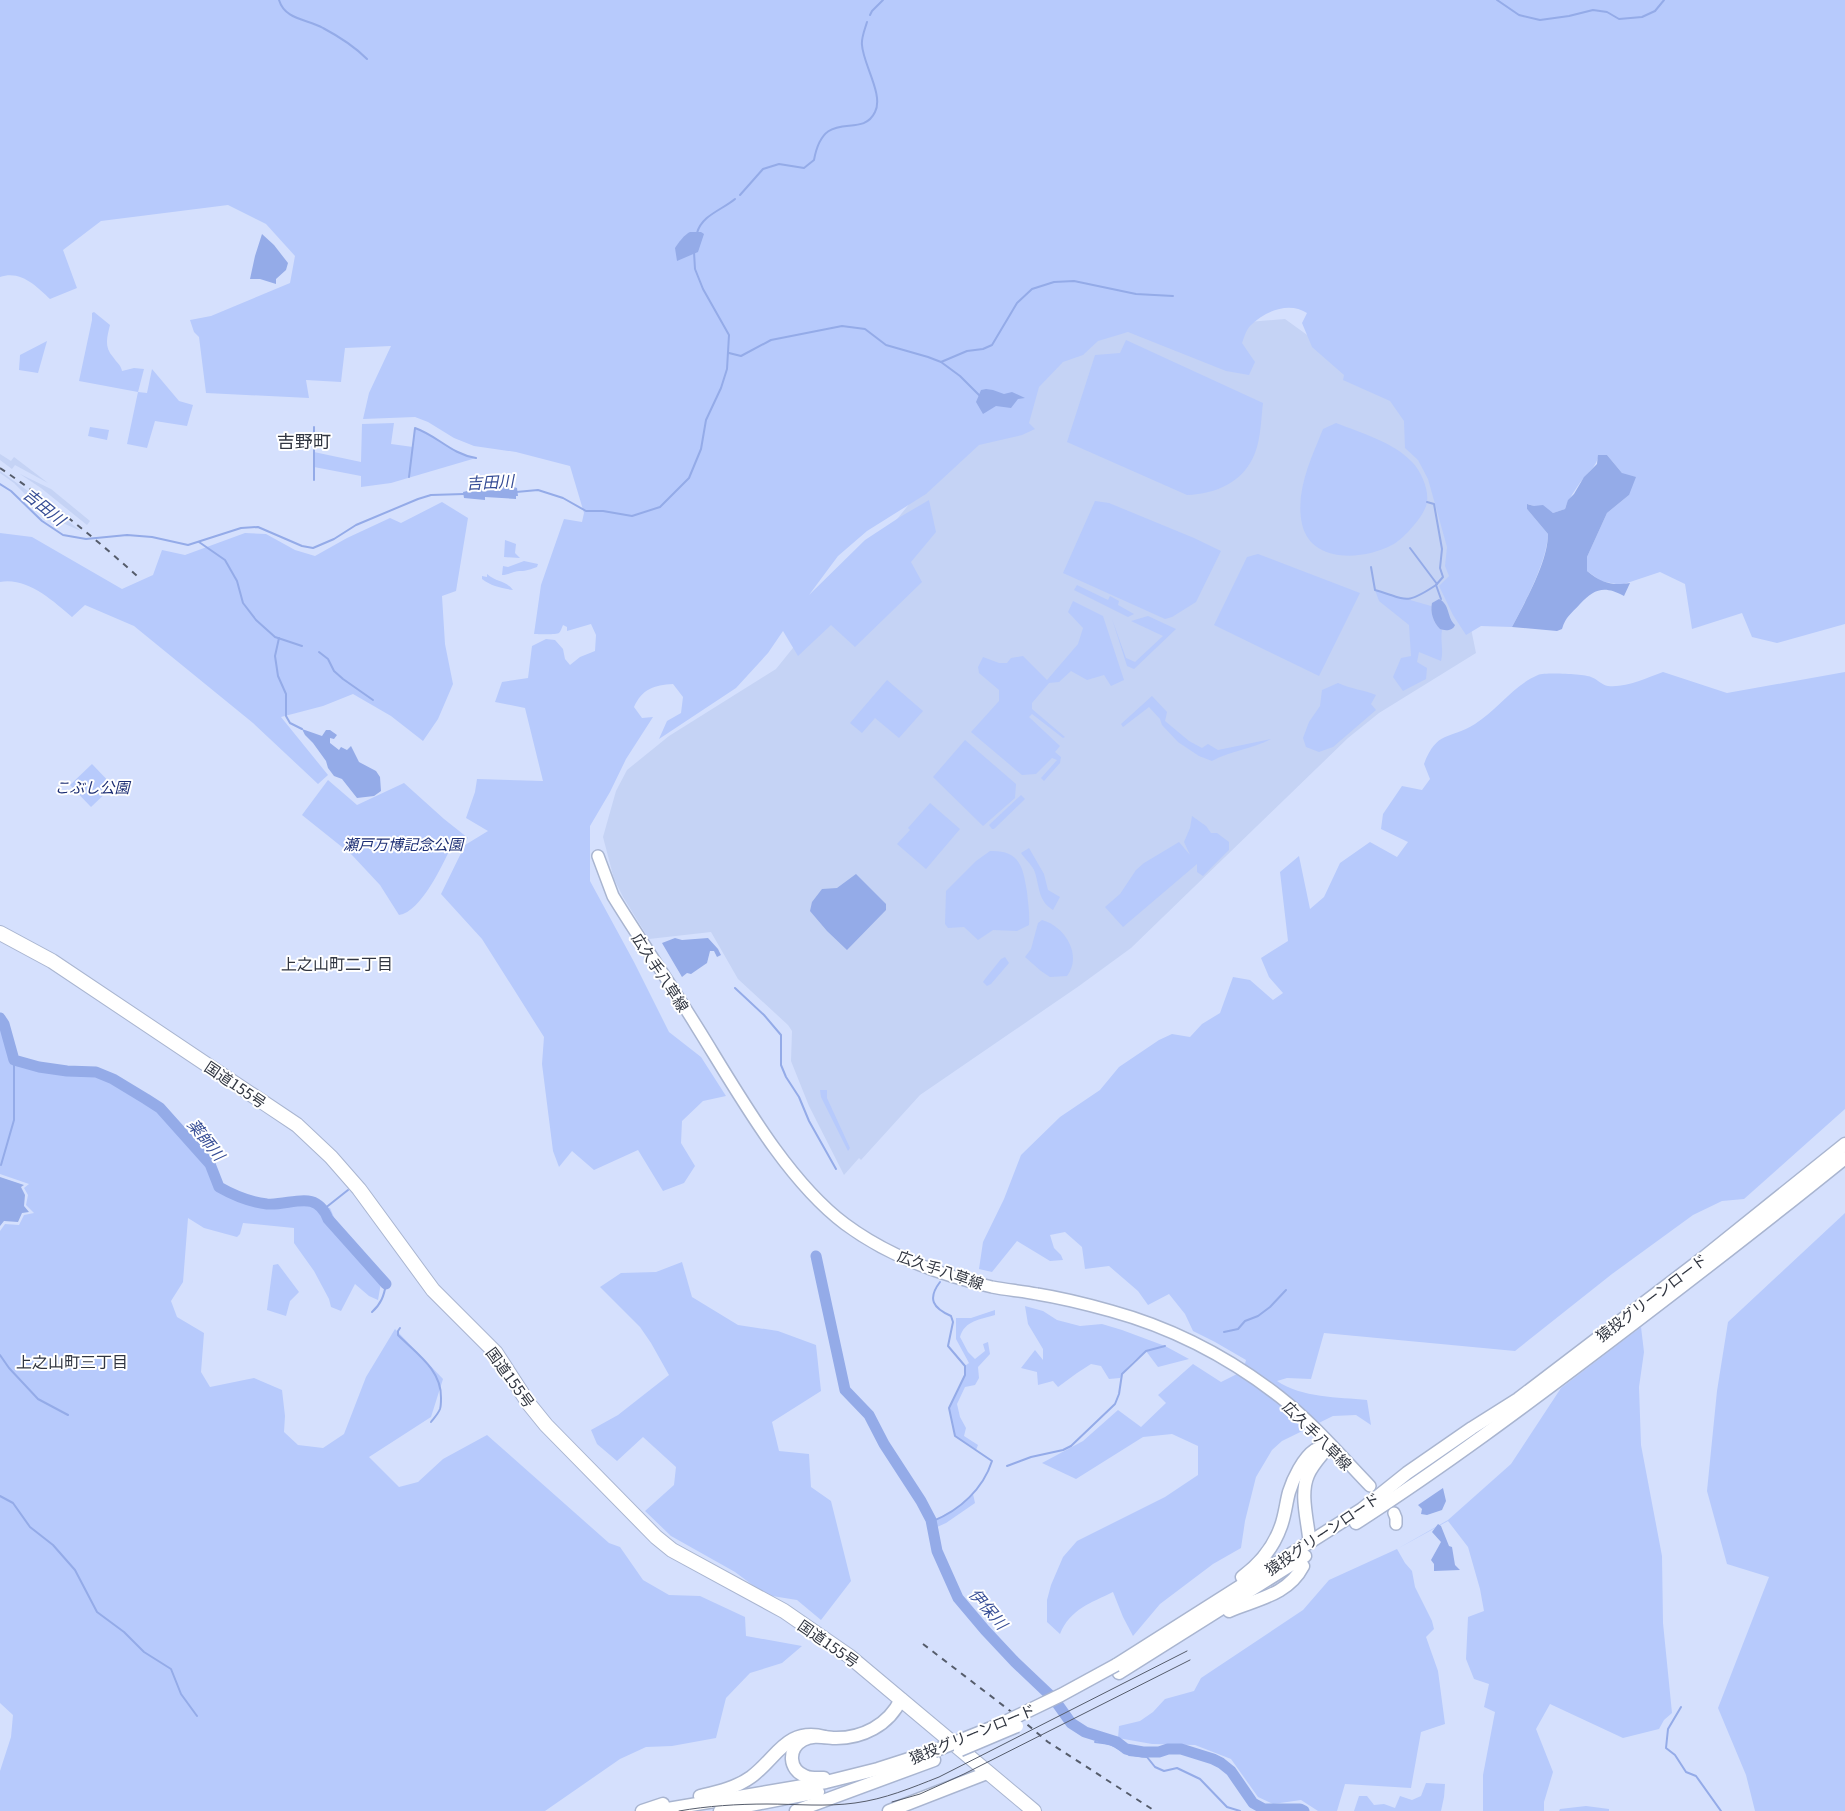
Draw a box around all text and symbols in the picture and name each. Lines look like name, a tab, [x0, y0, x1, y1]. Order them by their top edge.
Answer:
district label: 吉野町	[277, 427, 331, 453]
water label: 吉田川	[465, 468, 517, 494]
water label: 吉田川	[19, 482, 73, 532]
park label: こぶし公園	[54, 776, 131, 797]
park label: 瀬戸万博記念公園	[343, 833, 465, 854]
street label: 広久手八草線	[628, 929, 694, 1015]
district label: 上之山町二丁目	[281, 951, 393, 975]
street label: 国道155号	[201, 1056, 271, 1112]
water label: 薬師川	[183, 1113, 233, 1167]
street label: 広久手八草線	[895, 1244, 987, 1294]
street label: 猿投グリーンロード	[1591, 1248, 1711, 1346]
street label: 国道155号	[482, 1343, 540, 1411]
district label: 上之山町三丁目	[16, 1349, 128, 1373]
street label: 広久手八草線	[1279, 1396, 1357, 1474]
street label: 猿投グリーンロード	[1260, 1487, 1384, 1579]
water label: 伊保川	[964, 1582, 1015, 1635]
street label: 国道155号	[794, 1614, 864, 1672]
street label: 猿投グリーンロード	[906, 1698, 1038, 1768]

